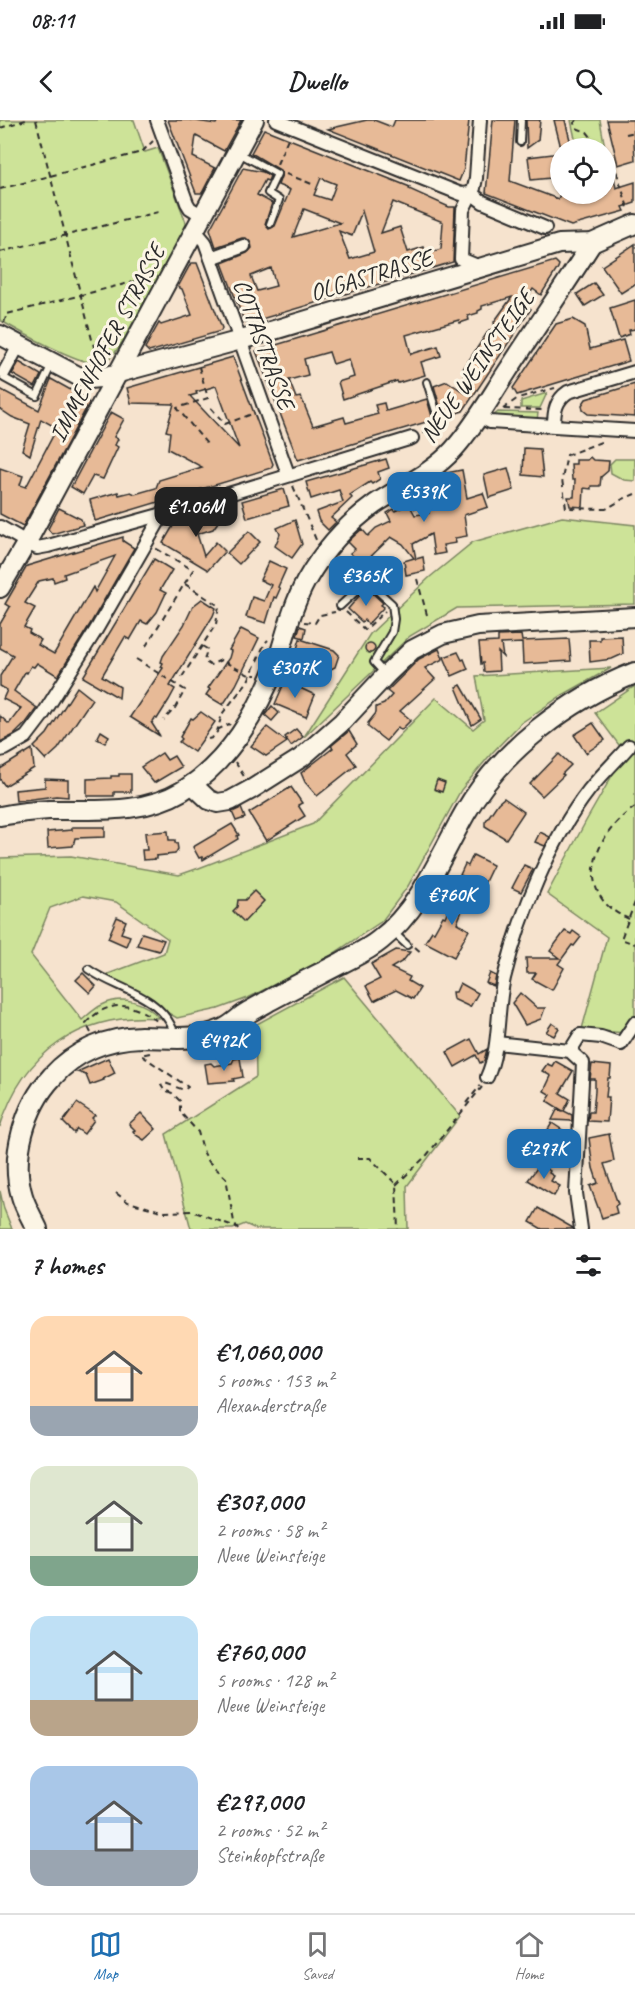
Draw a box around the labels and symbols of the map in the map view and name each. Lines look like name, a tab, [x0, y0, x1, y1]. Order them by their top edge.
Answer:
street label: IMMENHOFER STRASSE	[42, 236, 173, 447]
street label: OLGASTRASSE	[306, 241, 439, 308]
street label: COTTASTRASSE	[227, 275, 302, 416]
street label: NEUE WEINSTEIGE	[413, 281, 543, 448]
pin: €539K	[382, 472, 466, 523]
pin: €1.06M	[147, 487, 245, 538]
pin: €365K	[324, 556, 408, 607]
pin: €307K	[253, 648, 337, 699]
pin: €760K	[410, 875, 494, 926]
pin: €492K	[182, 1021, 266, 1072]
pin: €297K	[502, 1129, 586, 1180]

